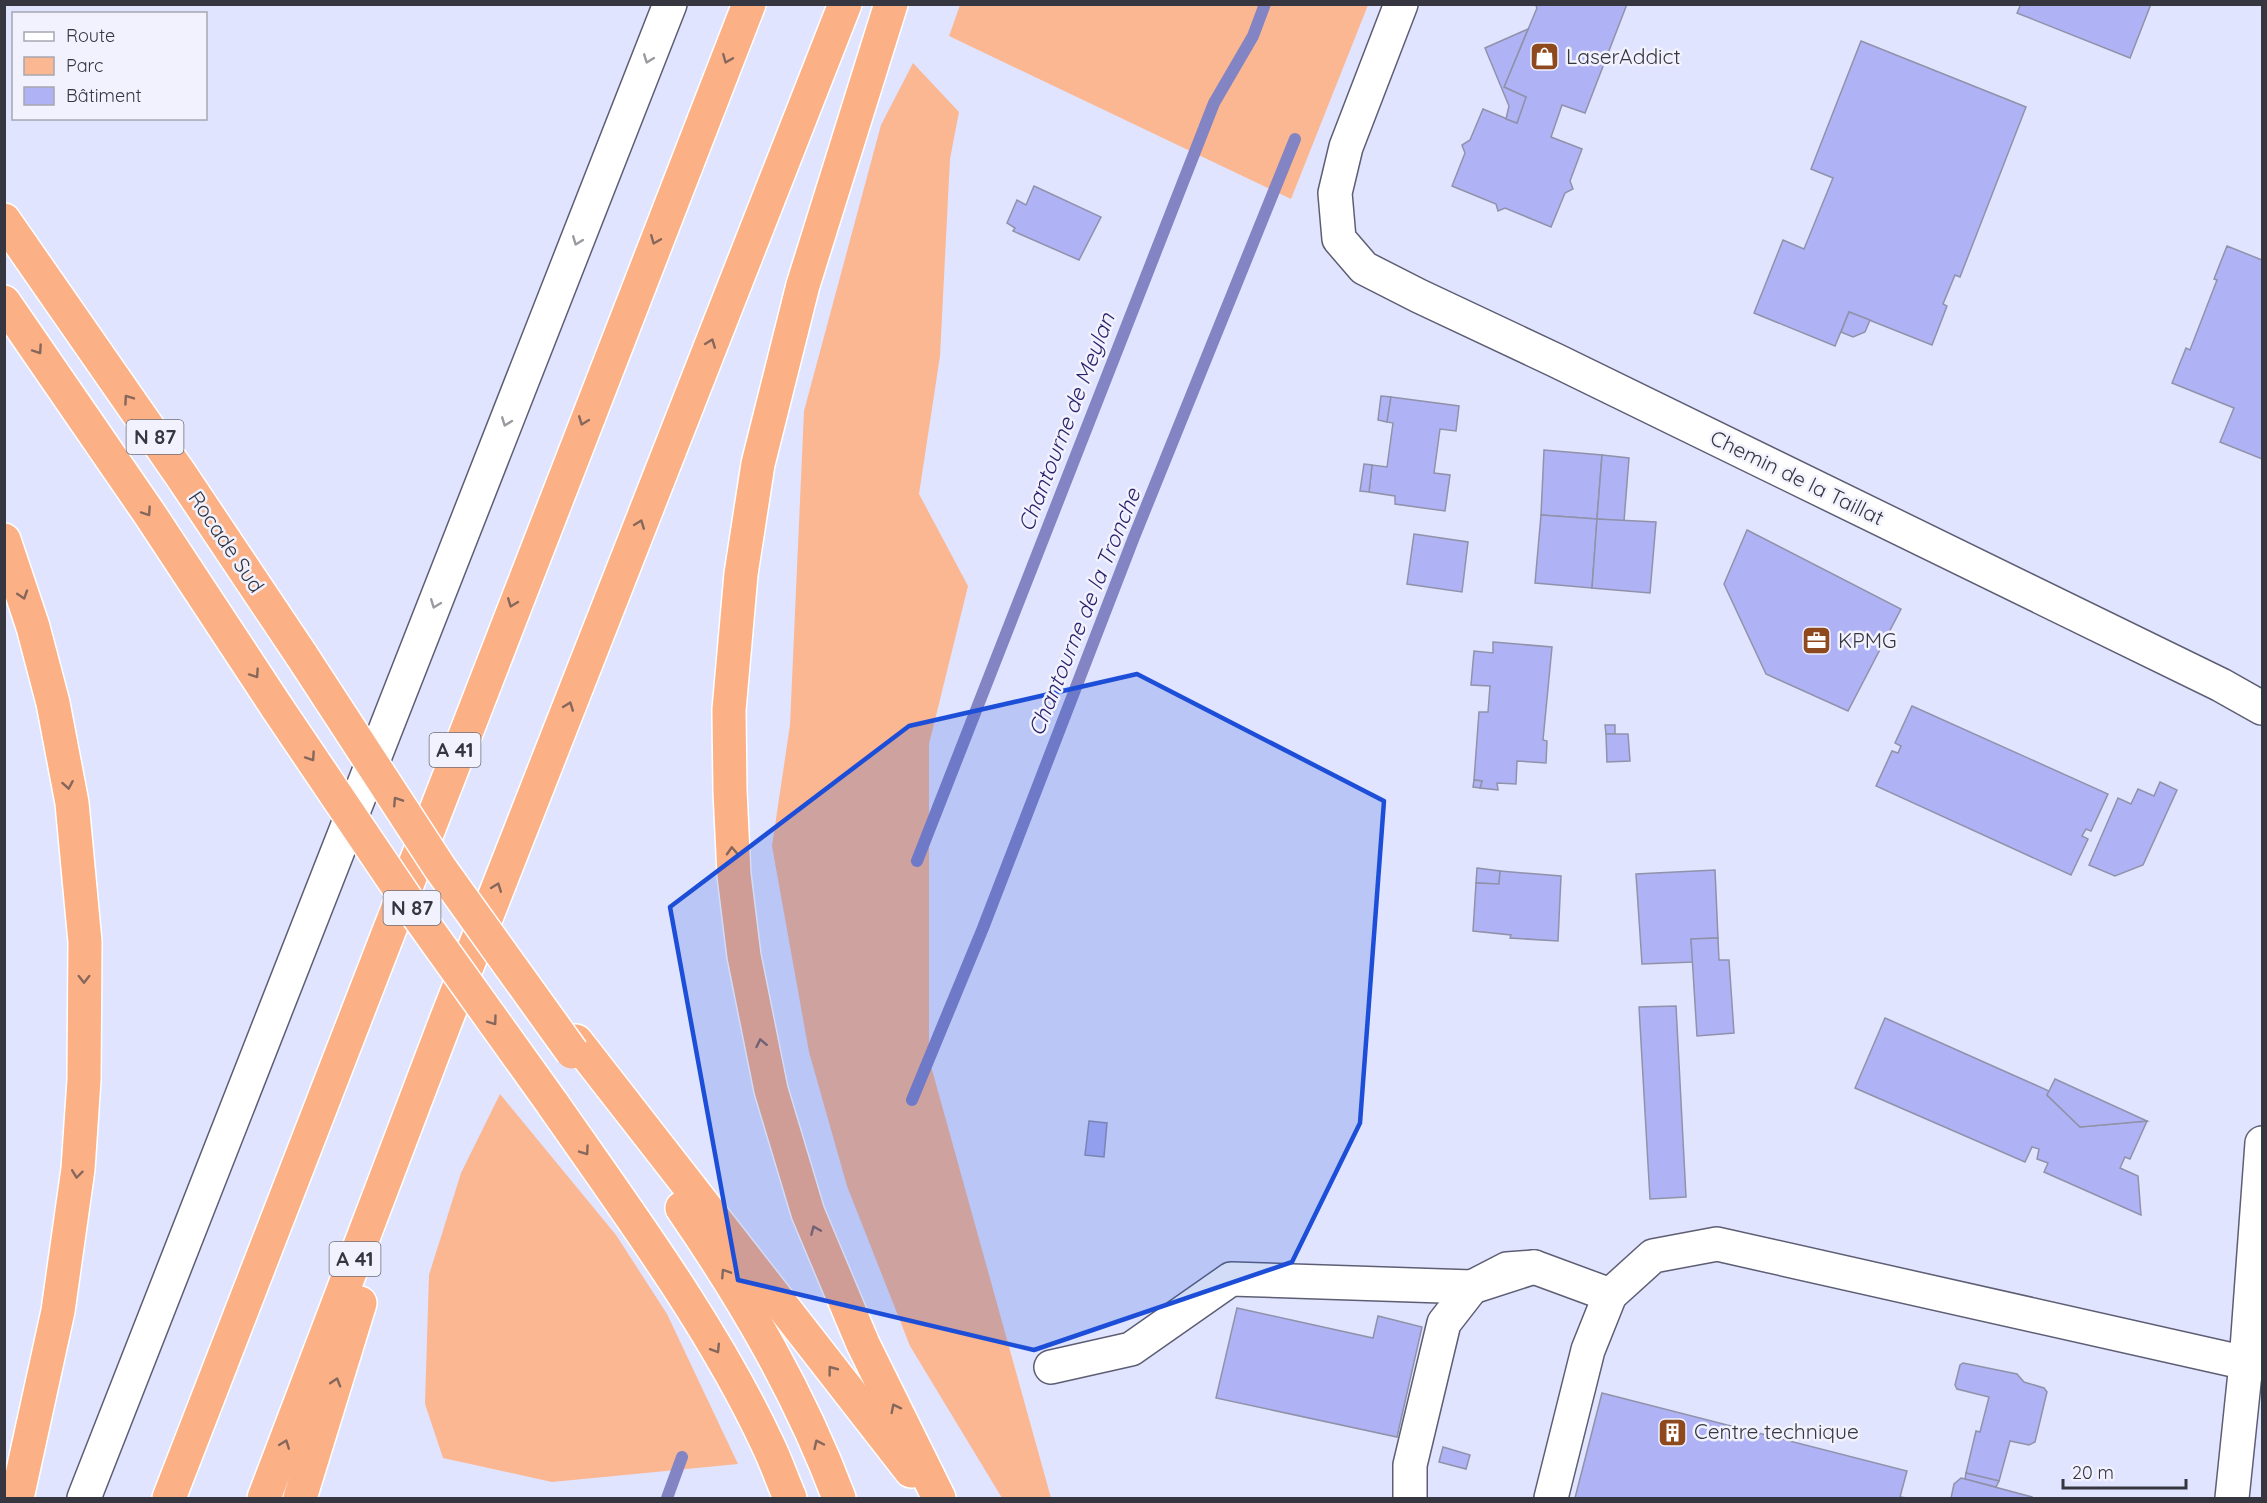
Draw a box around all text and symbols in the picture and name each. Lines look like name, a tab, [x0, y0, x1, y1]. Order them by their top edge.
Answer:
legend	[12, 12, 207, 120]
text: Route	[66, 24, 115, 47]
shop icon: LaserAddict	[1529, 41, 1561, 73]
place label: LaserAddict	[1566, 43, 1681, 69]
one-way arrow	[643, 53, 655, 64]
one-way arrow	[722, 53, 734, 64]
text: Parc	[66, 54, 103, 77]
text: Bâtiment	[66, 84, 142, 107]
one-way arrow	[572, 234, 584, 245]
one-way arrow	[650, 234, 662, 245]
water label: Chantourne de Meylan	[1011, 308, 1121, 535]
one-way arrow	[704, 338, 716, 349]
one-way arrow	[30, 344, 41, 355]
one-way arrow	[124, 395, 135, 406]
one-way arrow	[501, 416, 513, 427]
one-way arrow	[578, 416, 591, 426]
road number: N 87	[126, 420, 184, 454]
street label: Chemin de la Taillat	[1706, 424, 1889, 530]
water label: Chantourne de la Tronche	[1022, 483, 1147, 740]
street label: Rocade Sud	[183, 486, 270, 597]
one-way arrow	[140, 505, 151, 516]
one-way arrow	[633, 519, 645, 530]
one-way arrow	[16, 589, 28, 600]
one-way arrow	[430, 597, 442, 608]
one-way arrow	[507, 597, 519, 608]
office icon: KPMG	[1801, 625, 1833, 657]
place label: KPMG	[1838, 627, 1897, 653]
one-way arrow	[248, 667, 259, 678]
one-way arrow	[561, 701, 574, 712]
road number: A 41	[430, 733, 480, 767]
one-way arrow	[304, 751, 315, 762]
one-way arrow	[61, 780, 74, 790]
one-way arrow	[393, 797, 404, 808]
one-way arrow	[726, 846, 739, 855]
one-way arrow	[490, 883, 503, 893]
road number: N 87	[384, 891, 440, 925]
one-way arrow	[78, 974, 91, 983]
one-way arrow	[486, 1015, 497, 1026]
one-way arrow	[755, 1039, 768, 1049]
one-way arrow	[578, 1145, 589, 1156]
one-way arrow	[71, 1169, 84, 1178]
one-way arrow	[810, 1226, 822, 1237]
road number: A 41	[330, 1242, 380, 1276]
one-way arrow	[720, 1269, 732, 1279]
one-way arrow	[708, 1343, 720, 1353]
one-way arrow	[828, 1366, 839, 1377]
one-way arrow	[329, 1377, 341, 1388]
one-way arrow	[891, 1404, 902, 1415]
building icon: Centre technique	[1657, 1416, 1689, 1448]
place label: Centre technique	[1694, 1418, 1859, 1444]
one-way arrow	[278, 1439, 290, 1450]
one-way arrow	[813, 1439, 825, 1450]
scale bar	[2063, 1452, 2186, 1490]
text: 20 m	[2072, 1461, 2114, 1484]

